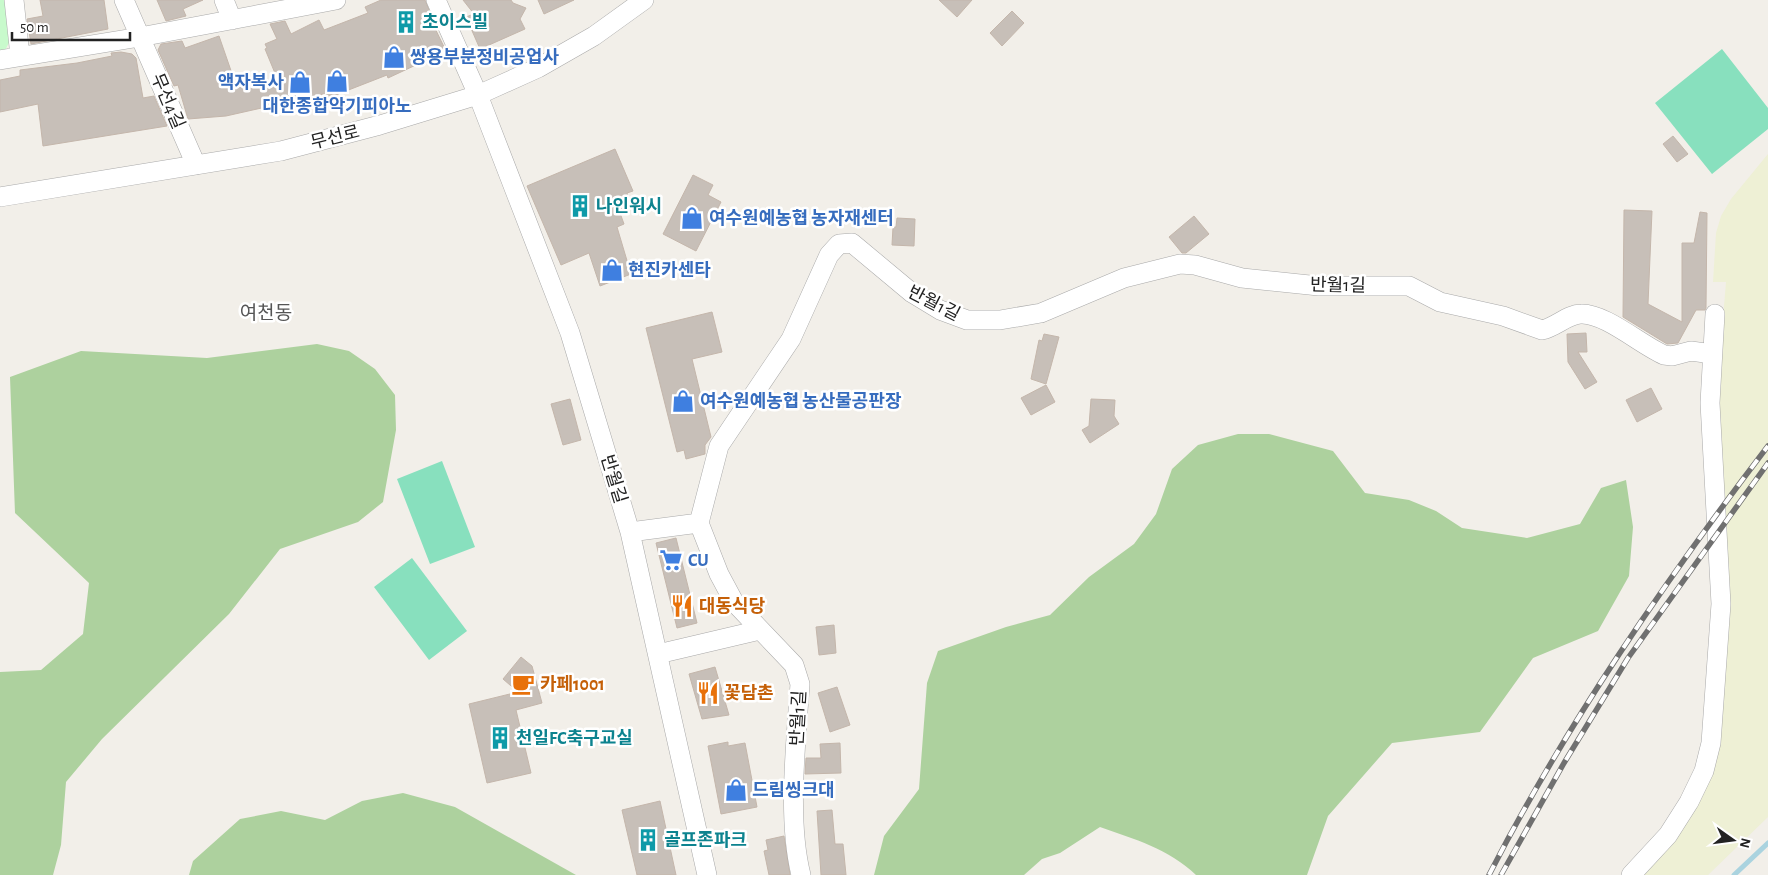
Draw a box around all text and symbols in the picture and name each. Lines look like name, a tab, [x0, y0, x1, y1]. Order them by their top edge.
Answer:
building icon: 초이스빌	[393, 9, 419, 35]
scale bar	[12, 10, 130, 42]
place label: 초이스빌	[422, 13, 488, 32]
text: 50 m	[20, 20, 49, 35]
shop icon: 쌍용부분정비공업사	[381, 44, 407, 70]
place label: 쌍용부분정비공업사	[410, 48, 559, 67]
shop icon: 대한종합악기피아노	[324, 68, 350, 94]
shop icon: 액자복사	[287, 69, 313, 95]
street label: 무선4길	[147, 71, 188, 132]
place label: 액자복사	[218, 73, 284, 92]
place label: 대한종합악기피아노	[262, 96, 412, 116]
street label: 무선로	[309, 122, 362, 153]
building icon: 나인워시	[567, 193, 593, 219]
place label: 나인워시	[596, 197, 662, 216]
shop icon: 여수원예농협 농자재센터	[679, 205, 705, 231]
place label: 여수원예농협 농자재센터	[709, 209, 894, 228]
shop icon: 현진카센타	[599, 257, 625, 283]
place label: 현진카센타	[628, 260, 711, 280]
street label: 반월1길	[1310, 276, 1366, 295]
street label: 반월1길	[905, 282, 963, 325]
district label: 여천동	[240, 303, 292, 323]
shop icon: 여수원예농협 농산물공판장	[670, 388, 696, 414]
place label: 여수원예농협 농산물공판장	[700, 392, 902, 411]
street label: 반월길	[597, 453, 630, 506]
supermarket icon: CU	[658, 547, 684, 573]
place label: CU	[688, 552, 709, 570]
restaurant icon: 대동식당	[669, 593, 695, 619]
place label: 대동식당	[699, 597, 765, 616]
cafe icon: 카페1001	[510, 671, 536, 697]
place label: 카페1001	[540, 675, 605, 694]
restaurant icon: 꽃담촌	[695, 680, 721, 706]
place label: 꽃담촌	[724, 684, 774, 703]
street label: 반월1길	[788, 690, 809, 746]
building icon: 천일FC축구교실	[487, 725, 513, 751]
place label: 천일FC축구교실	[516, 728, 633, 748]
shop icon: 드림씽크대	[723, 777, 749, 803]
place label: 드림씽크대	[752, 781, 835, 800]
north arrow	[1708, 815, 1758, 865]
building icon: 골프존파크	[635, 827, 661, 853]
place label: 골프존파크	[664, 831, 747, 850]
text: N	[1737, 836, 1753, 849]

